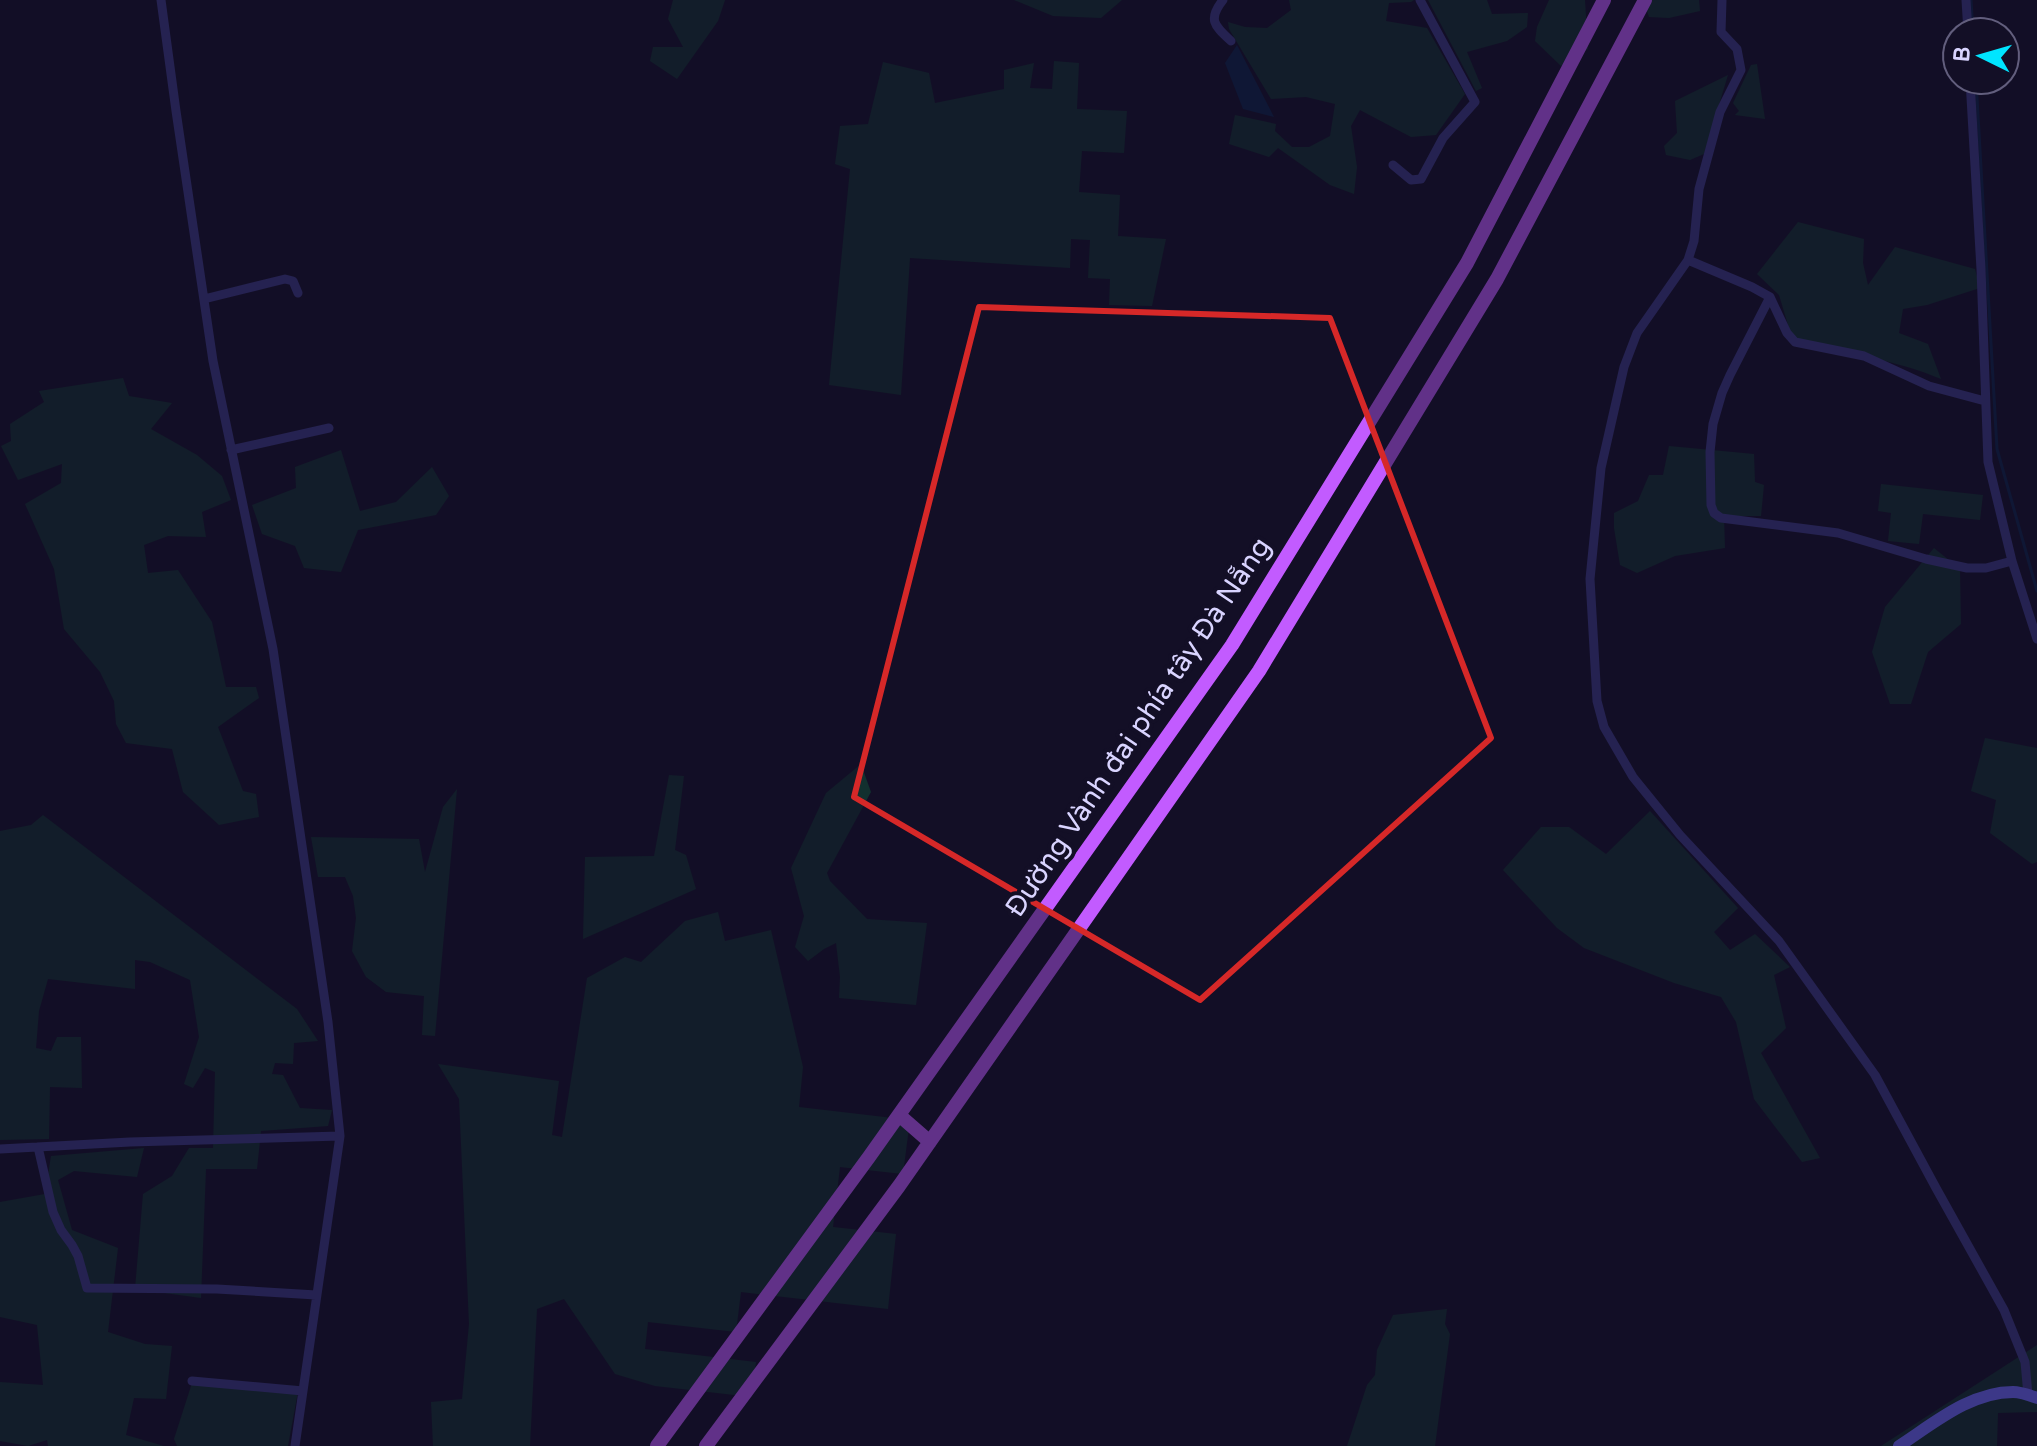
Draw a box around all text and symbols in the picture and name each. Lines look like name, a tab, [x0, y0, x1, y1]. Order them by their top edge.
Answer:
north arrow	[1941, 16, 2021, 96]
text: B	[1948, 46, 1976, 63]
street label: Đường Vành đai phía tây Đà Nẵng	[998, 531, 1278, 923]

